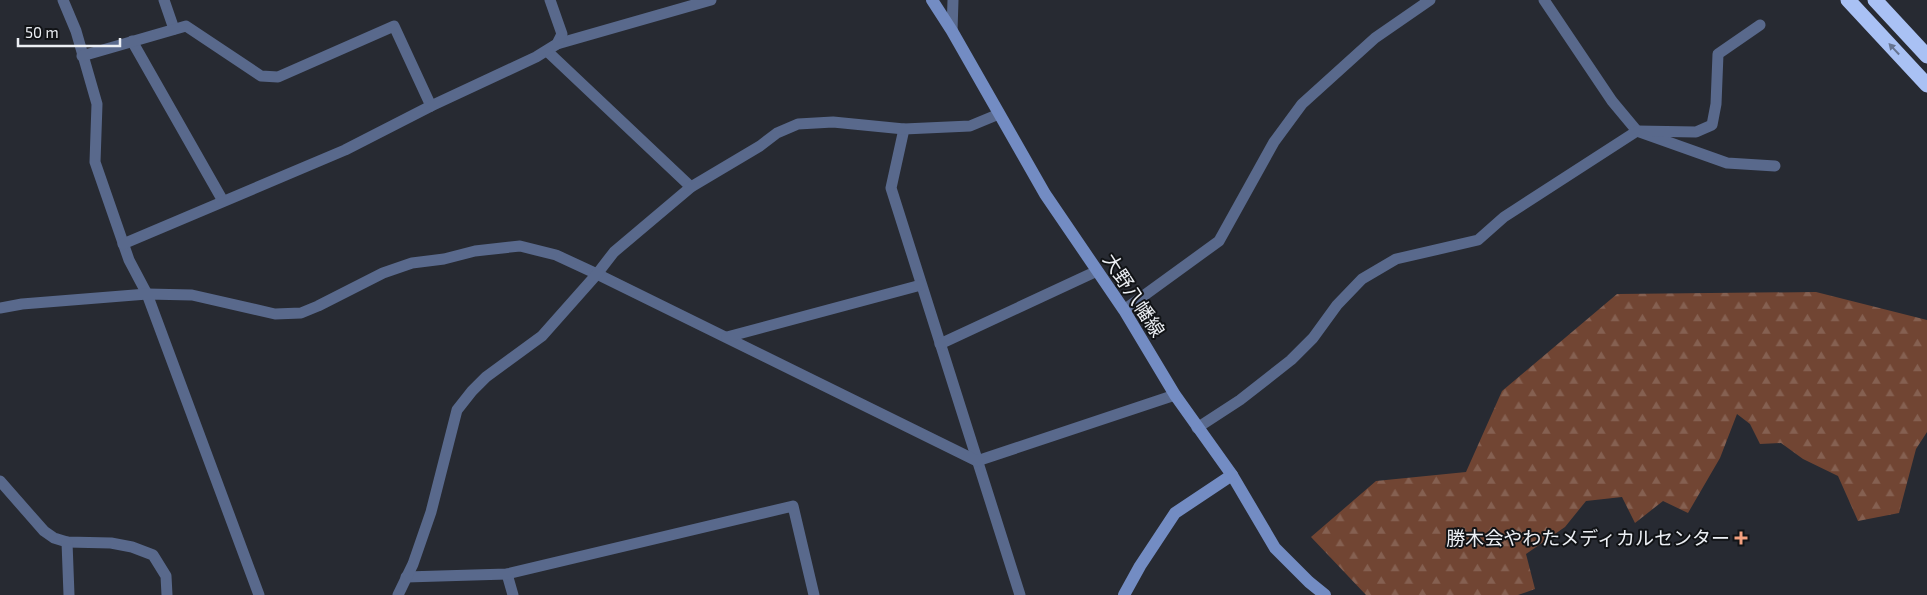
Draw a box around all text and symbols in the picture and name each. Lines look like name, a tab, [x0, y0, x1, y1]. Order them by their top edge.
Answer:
scale bar	[18, 15, 120, 47]
text: 50 m	[25, 23, 59, 41]
one-way arrow	[1888, 43, 1900, 55]
street label: 大野八幡線	[1099, 249, 1170, 341]
place label: 勝木会やわたメディカルセンター	[1446, 526, 1730, 549]
marker: 勝木会やわたメディカルセンター	[1734, 531, 1748, 545]

